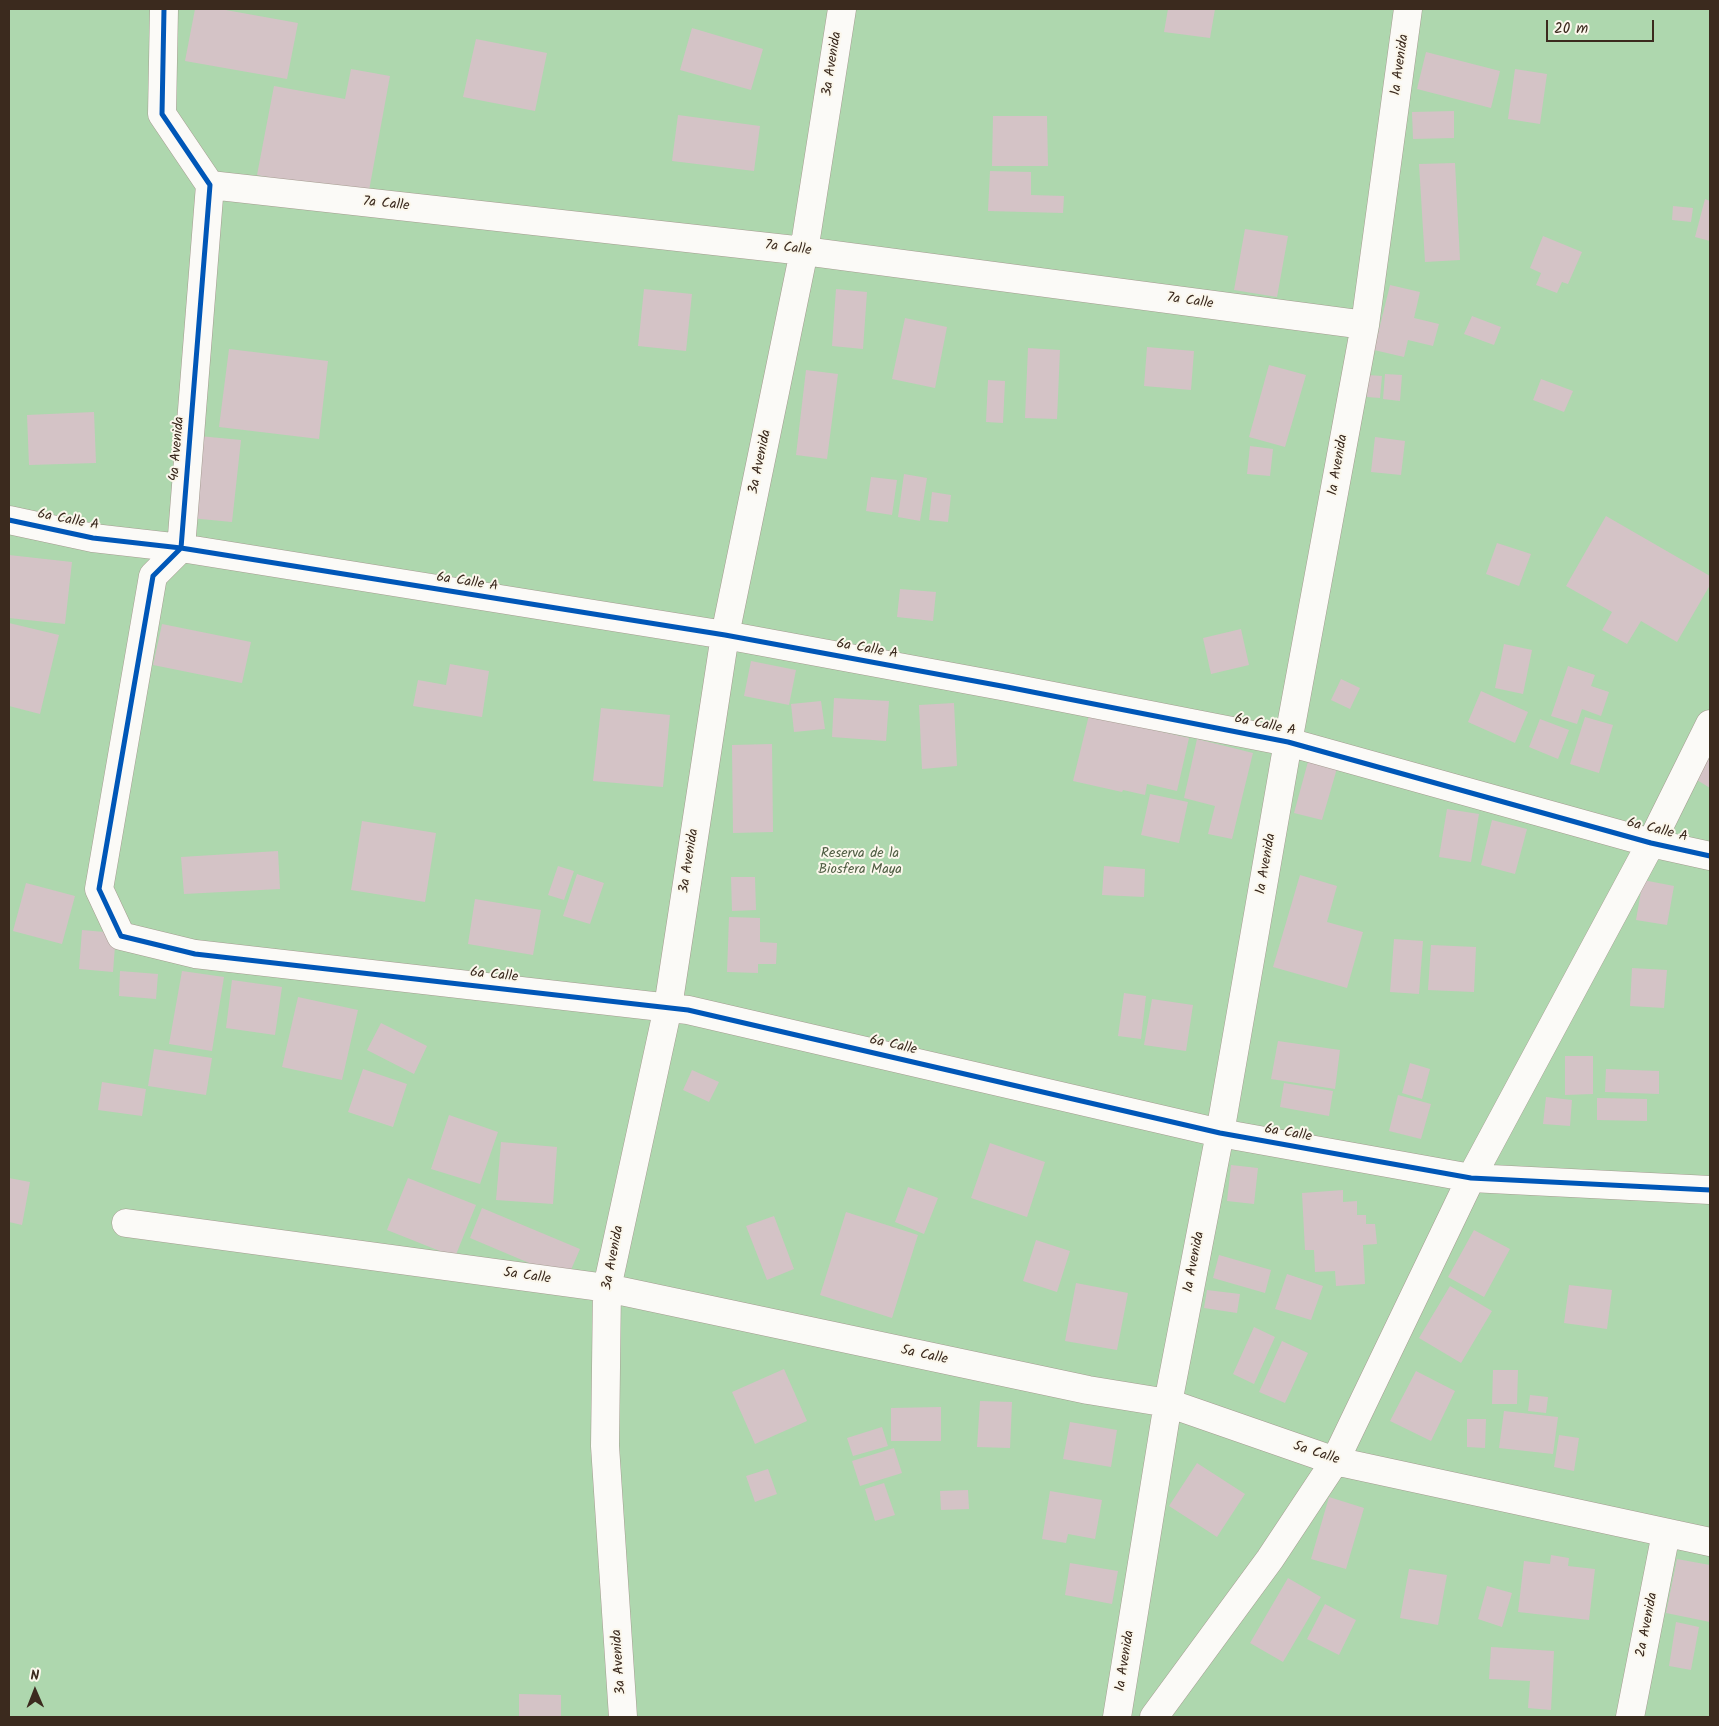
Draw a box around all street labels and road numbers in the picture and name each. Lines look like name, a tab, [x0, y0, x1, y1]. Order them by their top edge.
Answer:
street label: 3a Avenida	[820, 30, 846, 98]
street label: 1a Avenida	[1388, 33, 1414, 97]
street label: 7a Calle	[362, 194, 410, 216]
street label: 7a Calle	[764, 238, 812, 260]
street label: 7a Calle	[1166, 290, 1214, 314]
street label: 4a Avenida	[167, 416, 189, 482]
street label: 3a Avenida	[746, 428, 776, 496]
street label: 1a Avenida	[1325, 433, 1353, 497]
street label: 6a Calle A	[36, 507, 100, 535]
street label: 6a Calle A	[435, 570, 499, 596]
street label: 6a Calle A	[835, 636, 899, 664]
street label: 6a Calle A	[1233, 711, 1297, 741]
street label: 6a Calle A	[1625, 815, 1689, 847]
street label: 3a Avenida	[677, 827, 703, 895]
street label: 1a Avenida	[1253, 832, 1281, 896]
street label: 6a Calle	[469, 965, 519, 987]
street label: 6a Calle	[868, 1032, 918, 1060]
street label: 6a Calle	[1263, 1122, 1313, 1146]
street label: 3a Avenida	[600, 1224, 628, 1292]
street label: 1a Avenida	[1181, 1230, 1209, 1294]
street label: 5a Calle	[502, 1265, 552, 1289]
street label: 5a Calle	[899, 1343, 949, 1369]
street label: 5a Calle	[1291, 1439, 1341, 1469]
street label: 2a Avenida	[1634, 1591, 1662, 1659]
street label: 3a Avenida	[609, 1629, 631, 1695]
street label: 1a Avenida	[1113, 1629, 1139, 1693]

